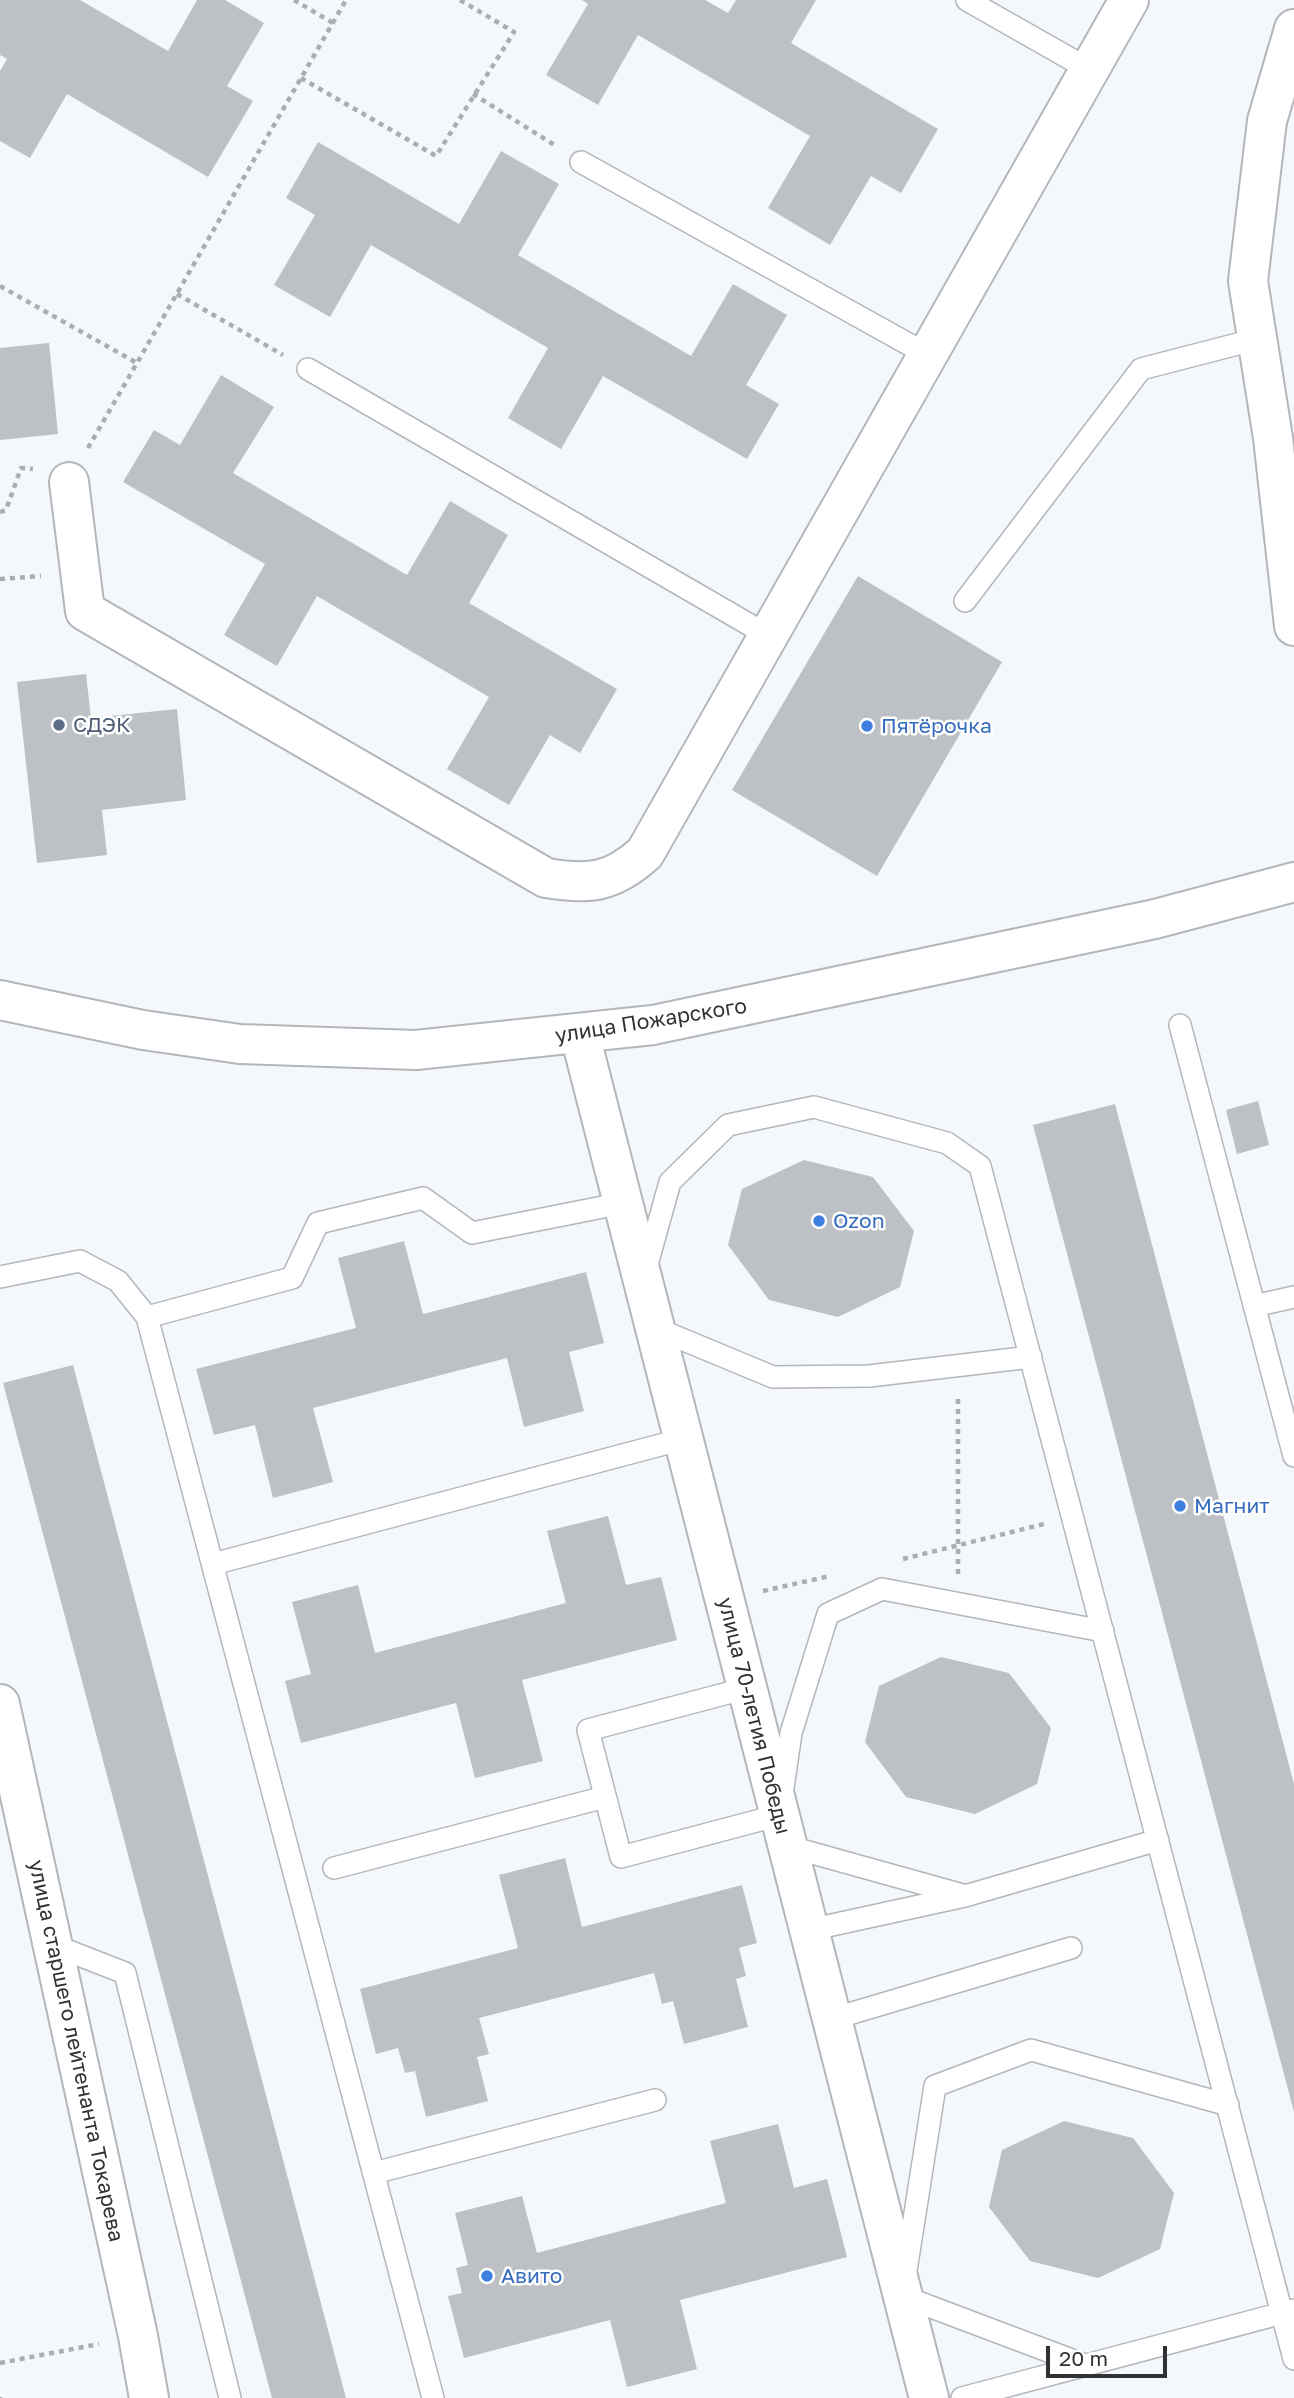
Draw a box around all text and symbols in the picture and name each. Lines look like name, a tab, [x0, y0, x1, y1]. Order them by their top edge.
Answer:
place label: СДЭК	[73, 712, 131, 738]
place label: Пятёрочка	[881, 713, 992, 739]
marker: СДЭК	[51, 717, 67, 733]
marker: Пятёрочка	[859, 718, 875, 734]
street label: улица Пожарского	[553, 993, 749, 1049]
place label: Ozon	[833, 1208, 885, 1234]
marker: Ozon	[811, 1213, 827, 1229]
place label: Магнит	[1194, 1493, 1269, 1519]
marker: Магнит	[1172, 1498, 1188, 1514]
street label: улица 70-летия Победы	[712, 1595, 796, 1837]
street label: улица старшего лейтенанта Токарева	[23, 1858, 129, 2244]
place label: Авито	[501, 2263, 562, 2289]
marker: Авито	[479, 2268, 495, 2284]
scale bar	[1049, 2332, 1170, 2376]
text: 20 m	[1059, 2345, 1108, 2371]

